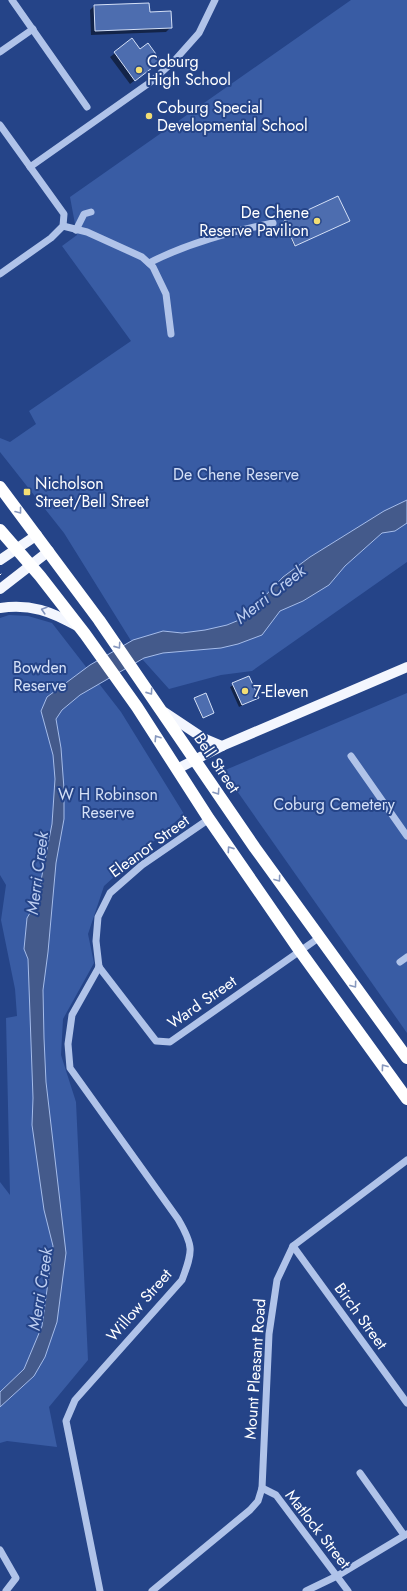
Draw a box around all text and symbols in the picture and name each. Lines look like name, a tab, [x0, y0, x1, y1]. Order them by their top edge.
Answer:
place label: Coburg High School	[147, 50, 231, 91]
marker: Coburg High School	[134, 65, 144, 75]
place label: Coburg Special Developmental School	[157, 96, 308, 137]
marker: Coburg Special Developmental School	[144, 111, 154, 121]
place label: De Chene Reserve Pavilion	[199, 201, 309, 242]
marker: De Chene Reserve Pavilion	[312, 216, 322, 226]
park label: De Chene Reserve	[173, 463, 299, 486]
place label: Nicholson Street/Bell Street	[35, 472, 149, 513]
marker: Nicholson Street/Bell Street	[22, 487, 32, 497]
one-way arrow	[14, 506, 21, 513]
water label: Merri Creek	[230, 558, 311, 629]
one-way arrow	[41, 606, 48, 615]
one-way arrow	[113, 642, 120, 649]
park label: Bowden Reserve	[13, 656, 67, 697]
place label: 7-Eleven	[253, 680, 309, 703]
marker: 7-Eleven	[240, 686, 250, 696]
one-way arrow	[145, 688, 153, 695]
street label: Bell Street	[189, 729, 245, 798]
one-way arrow	[154, 735, 162, 742]
park label: W H Robinson Reserve	[58, 783, 158, 824]
one-way arrow	[212, 788, 220, 795]
park label: Coburg Cemetery	[273, 793, 396, 816]
street label: Eleanor Street	[104, 809, 194, 883]
water label: Merri Creek	[20, 829, 54, 916]
one-way arrow	[228, 847, 235, 854]
one-way arrow	[273, 875, 280, 882]
street label: Ward Street	[163, 970, 241, 1034]
one-way arrow	[349, 980, 356, 987]
one-way arrow	[382, 1065, 389, 1072]
water label: Merri Creek	[22, 1245, 59, 1332]
street label: Willow Street	[101, 1263, 177, 1346]
street label: Birch Street	[329, 1278, 393, 1354]
street label: Mount Pleasant Road	[239, 1298, 271, 1440]
street label: Matlock Street	[280, 1485, 356, 1573]

